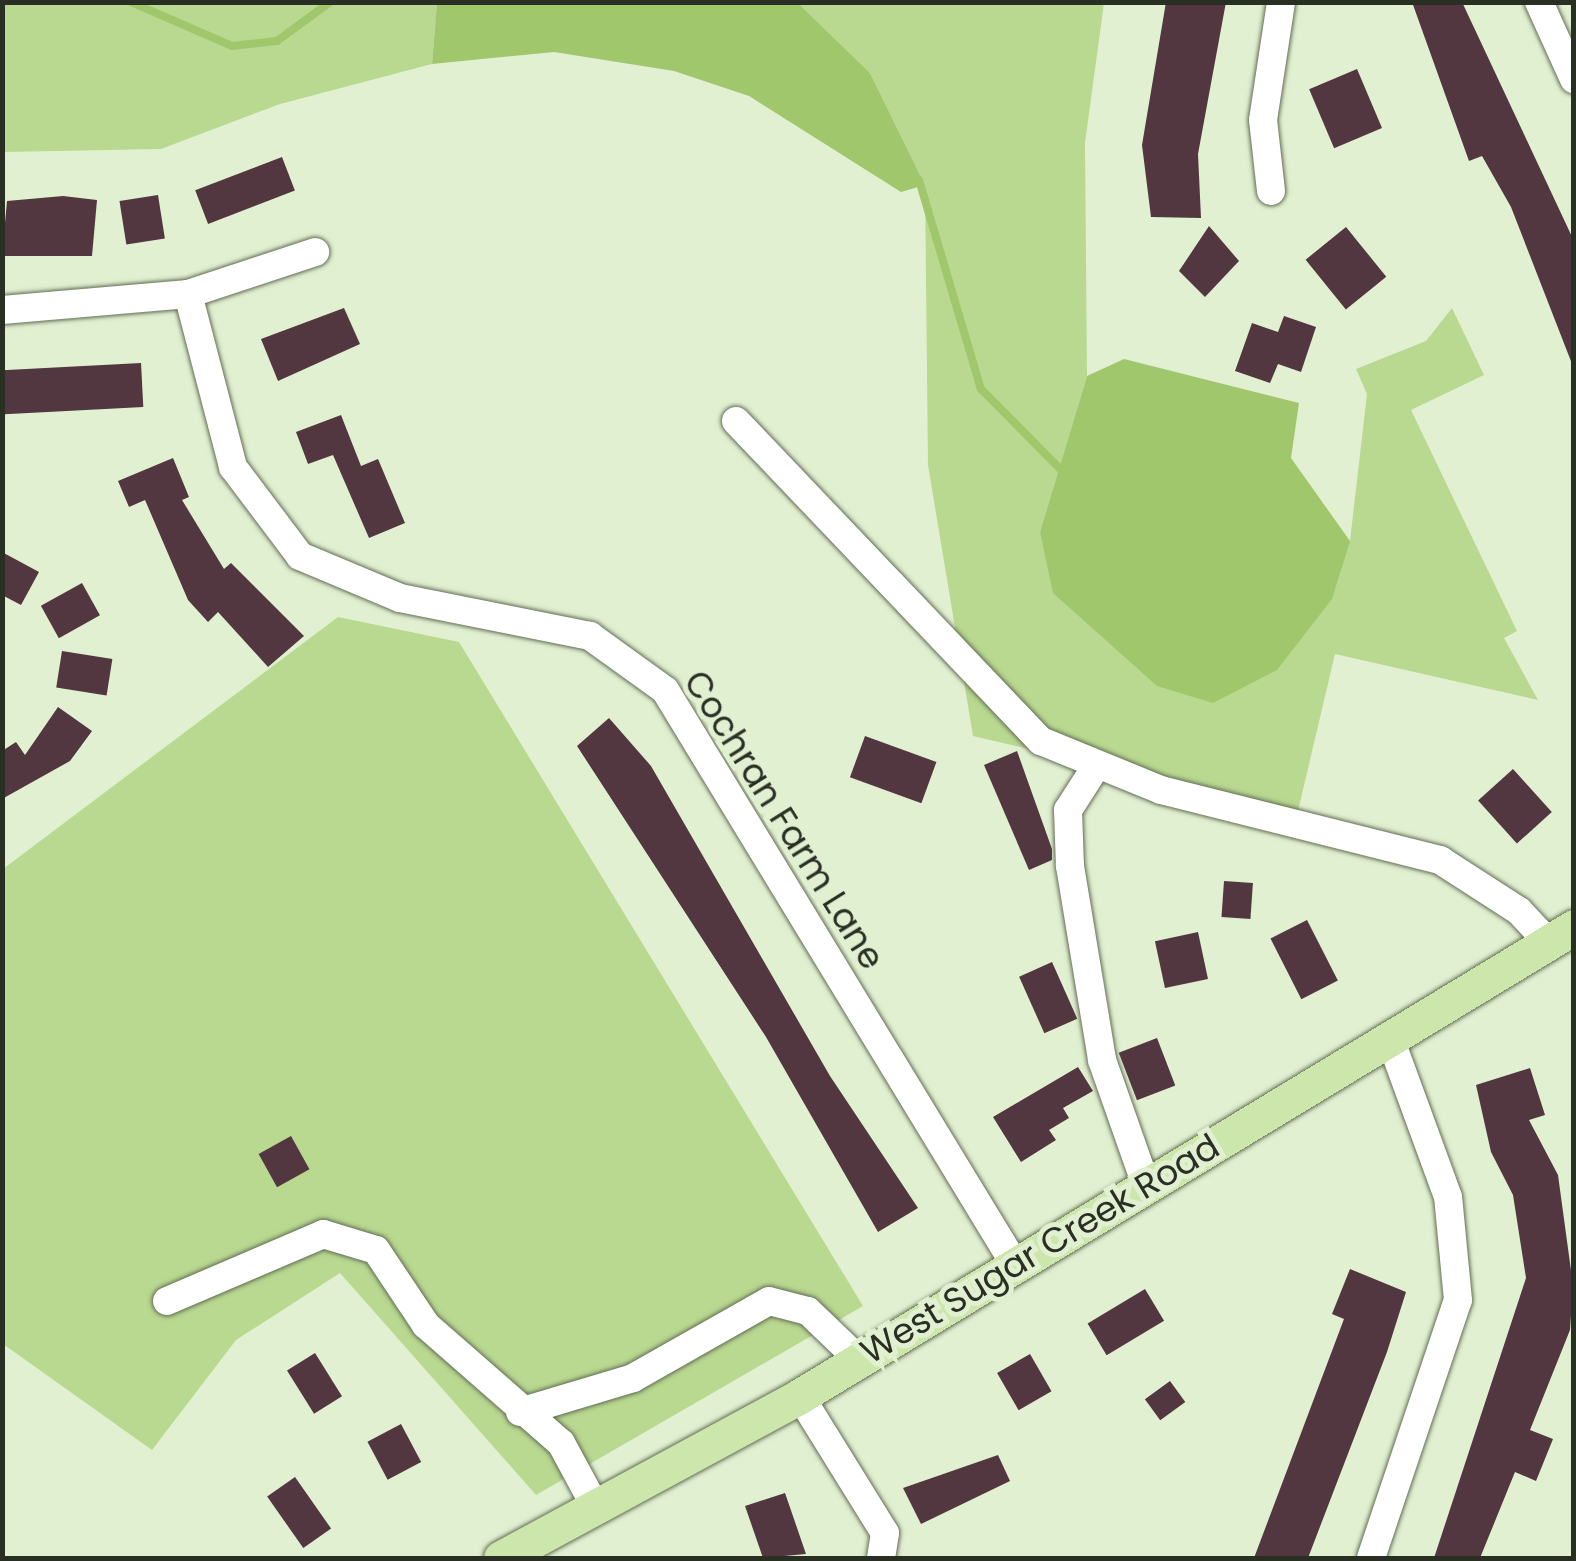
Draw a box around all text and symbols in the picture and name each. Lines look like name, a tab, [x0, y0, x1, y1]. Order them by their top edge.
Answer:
street label: Cochran Farm Lane	[675, 663, 893, 977]
street label: West Sugar Creek Road	[853, 1125, 1227, 1373]

